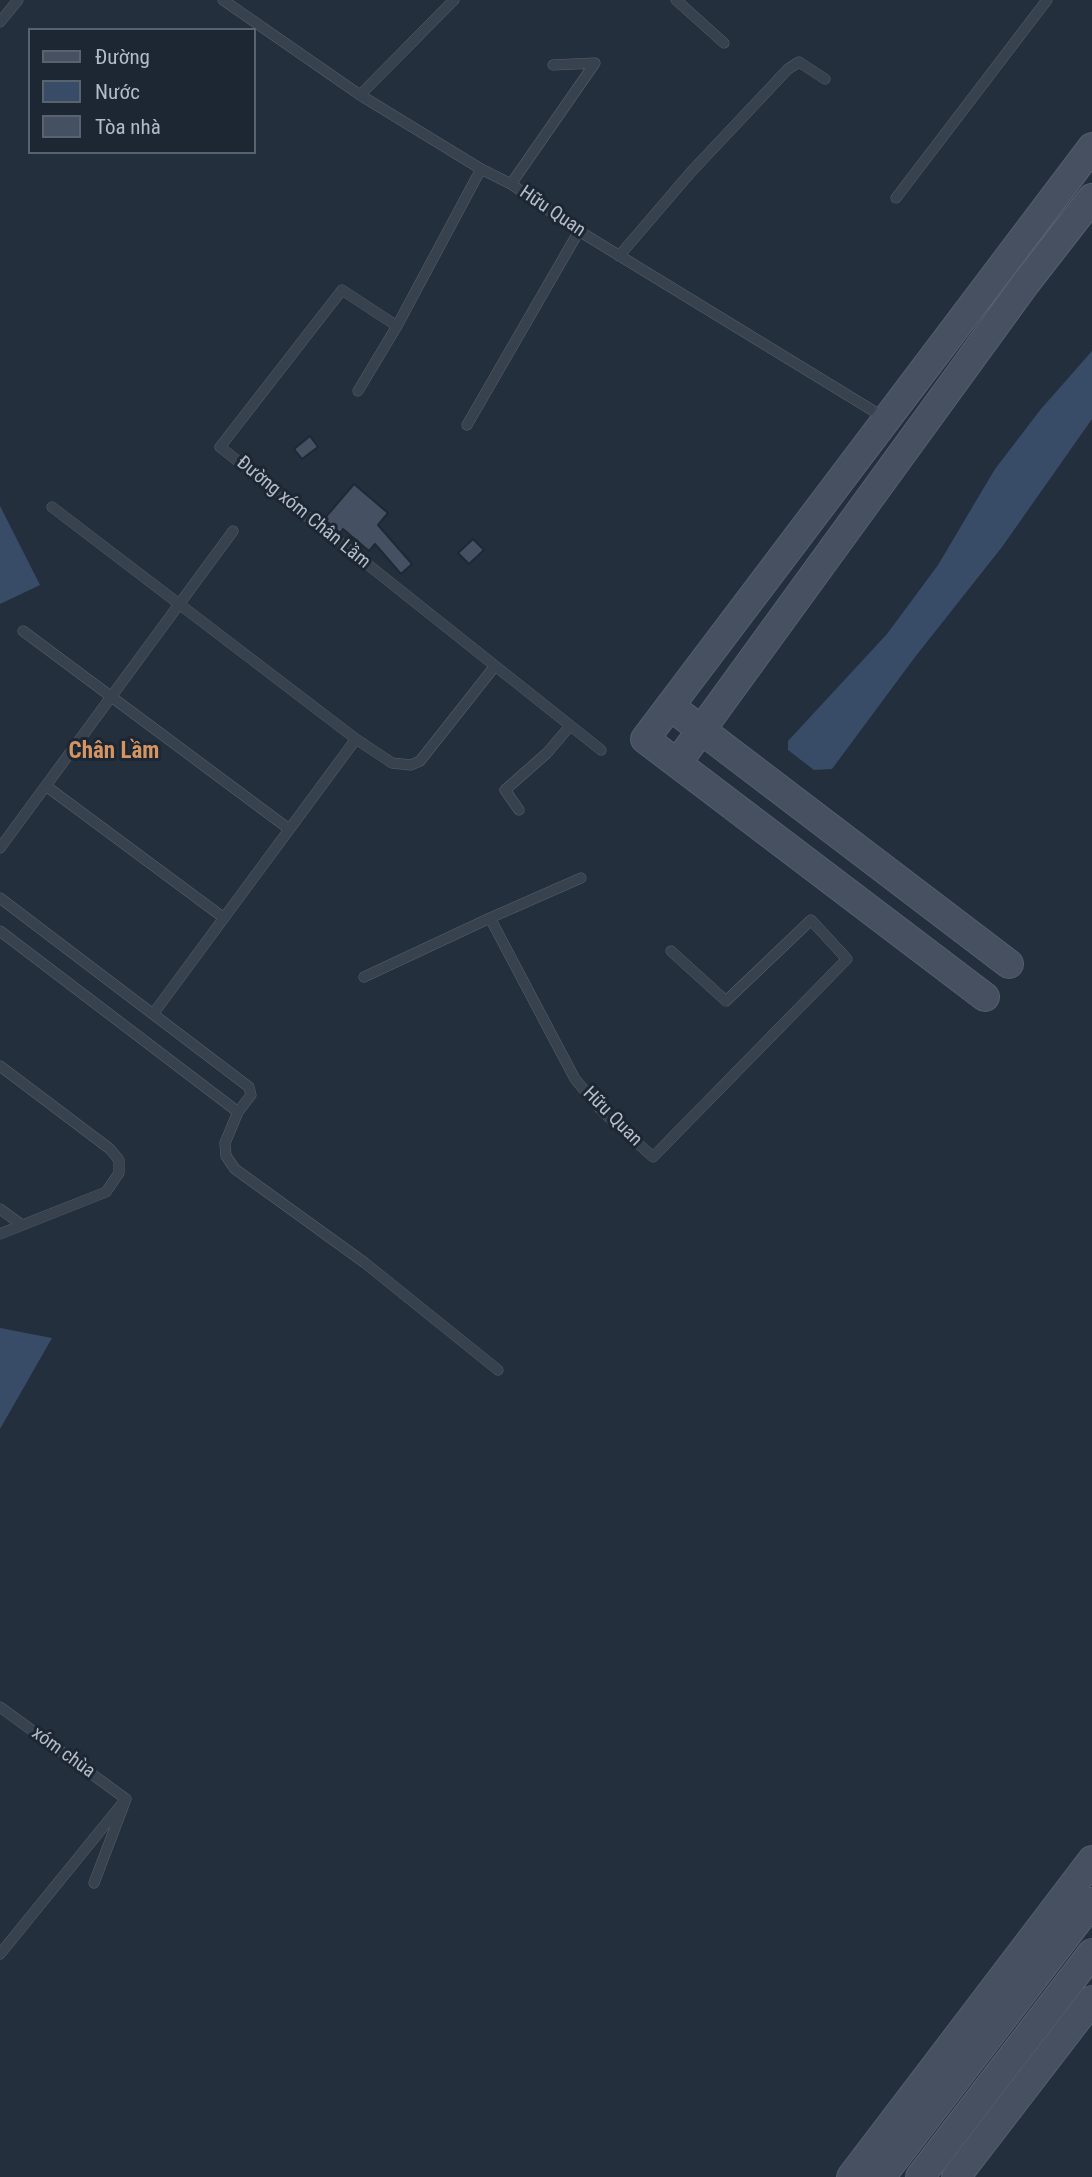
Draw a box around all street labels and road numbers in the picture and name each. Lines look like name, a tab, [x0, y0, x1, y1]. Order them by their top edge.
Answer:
street label: Hữu Quan	[515, 182, 589, 242]
street label: Đường xóm Chân Lầm	[232, 452, 374, 574]
street label: Hữu Quan	[578, 1083, 646, 1151]
street label: xóm chùa	[27, 1722, 99, 1784]

